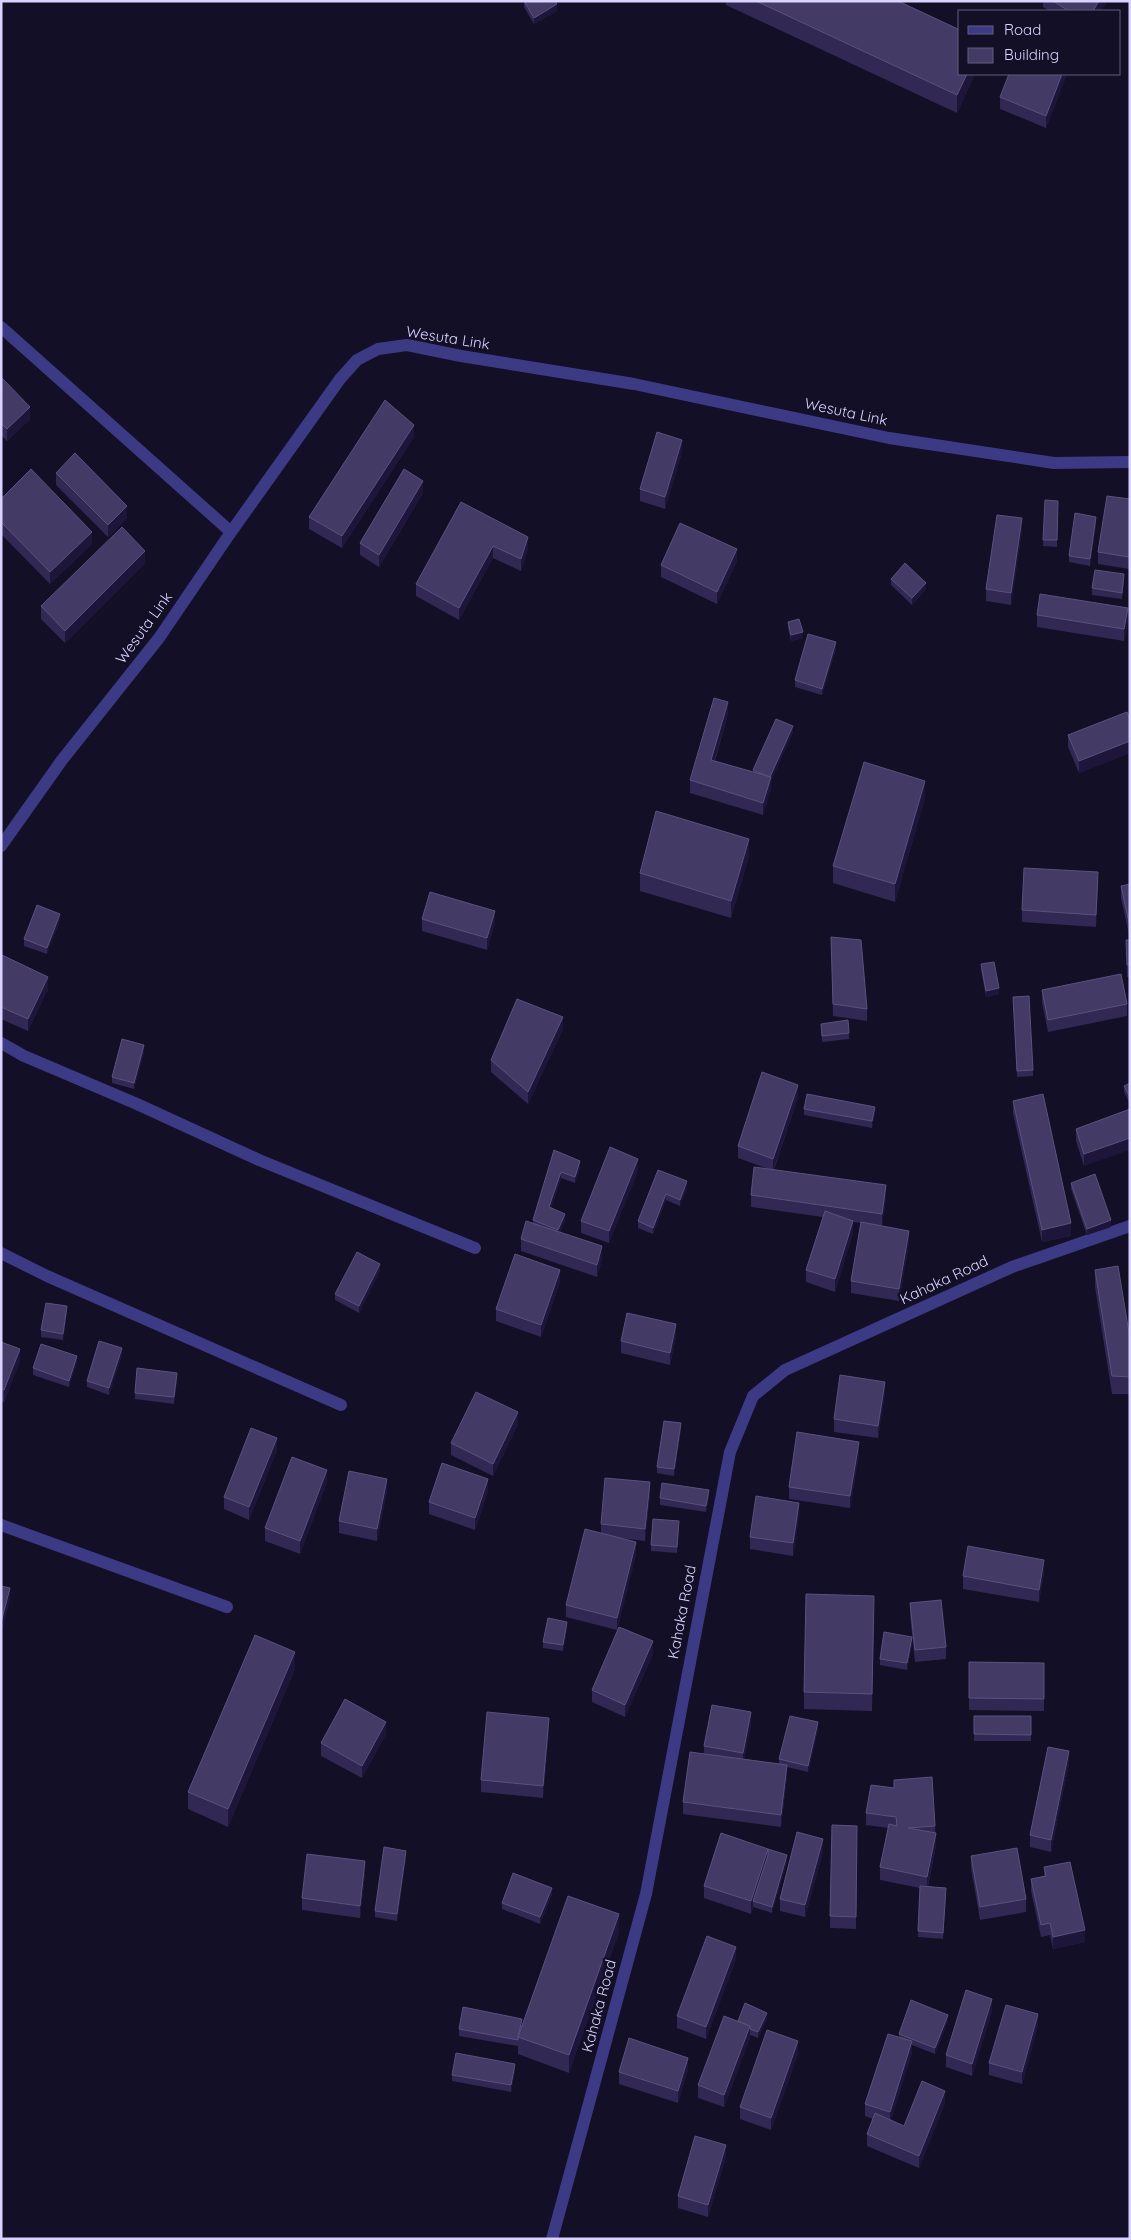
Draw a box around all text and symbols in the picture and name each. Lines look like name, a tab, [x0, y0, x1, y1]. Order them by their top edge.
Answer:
legend	[958, 10, 1121, 75]
text: Road	[1004, 20, 1041, 39]
text: Building	[1004, 45, 1059, 64]
street label: Wesuta Link	[405, 322, 491, 353]
street label: Wesuta Link	[803, 393, 889, 430]
street label: Wesuta Link	[111, 588, 176, 667]
street label: Kahaka Road	[897, 1251, 991, 1308]
street label: Kahaka Road	[663, 1563, 700, 1660]
street label: Kahaka Road	[577, 1957, 620, 2054]

